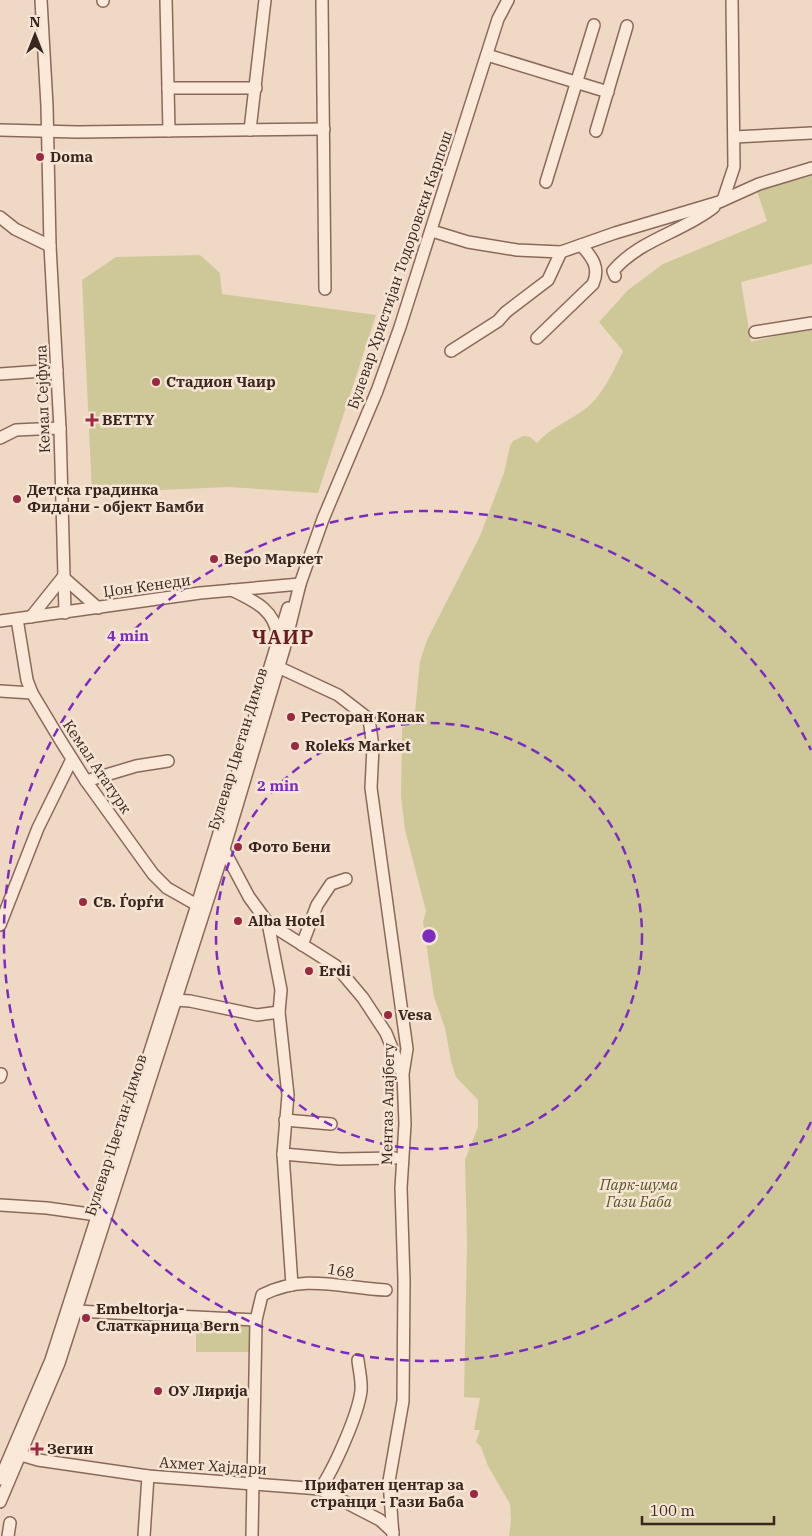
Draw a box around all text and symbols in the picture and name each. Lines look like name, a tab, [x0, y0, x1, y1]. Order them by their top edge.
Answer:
north arrow	[10, 10, 60, 60]
text: N	[29, 13, 41, 31]
street label: Булевар Христијан Тодоровски Карпош	[343, 128, 456, 412]
place label: Doma	[50, 147, 94, 166]
marker: Doma	[34, 151, 46, 163]
street label: Кемал Сејфула	[31, 345, 54, 454]
place label: Стадион Чаир	[166, 372, 276, 391]
marker: Стадион Чаир	[150, 376, 162, 388]
place label: BETTY	[102, 410, 155, 429]
marker: BETTY	[86, 414, 98, 426]
place label: Детска градинка Фидани - објект Бамби	[27, 480, 204, 516]
marker: Детска градинка Фидани - објект Бамби	[11, 493, 23, 505]
place label: Веро Маркет	[224, 549, 323, 568]
marker: Веро Маркет	[208, 553, 220, 565]
street label: Џон Кенеди	[102, 570, 192, 601]
district label: ЧАИР	[251, 623, 315, 650]
text: 4 min	[107, 626, 149, 645]
street label: Булевар Цветан Димов	[204, 665, 271, 832]
place label: Ресторан Конак	[301, 707, 424, 726]
marker: Ресторан Конак	[285, 711, 297, 723]
street label: Кемал Ататурк	[59, 716, 136, 818]
place label: Roleks Market	[305, 736, 411, 755]
marker: Roleks Market	[289, 740, 301, 752]
text: 2 min	[257, 776, 299, 795]
place label: Фото Бени	[248, 837, 331, 856]
marker: Фото Бени	[232, 841, 244, 853]
place label: Св. Ѓорѓи	[93, 892, 164, 911]
marker: Св. Ѓорѓи	[77, 896, 89, 908]
place label: Alba Hotel	[248, 911, 325, 930]
marker: Alba Hotel	[232, 915, 244, 927]
centre of rings	[420, 927, 438, 945]
place label: Erdi	[319, 961, 351, 980]
marker: Erdi	[303, 965, 315, 977]
place label: Vesa	[398, 1005, 432, 1024]
marker: Vesa	[382, 1009, 394, 1021]
street label: Ментаз Алајбегу	[377, 1043, 398, 1165]
street label: Булевар Цветан Димов	[80, 1052, 151, 1218]
park label: Парк-шума Гази Баба	[599, 1175, 679, 1211]
street label: 168	[326, 1259, 356, 1282]
place label: Embeltorja- Слаткарница Bern	[96, 1299, 240, 1335]
marker: Embeltorja- Слаткарница Bern	[80, 1312, 92, 1324]
place label: ОУ Лирија	[168, 1381, 248, 1400]
marker: ОУ Лирија	[152, 1385, 164, 1397]
place label: Зегин	[47, 1439, 93, 1458]
marker: Зегин	[31, 1443, 43, 1455]
street label: Ахмет Хајдари	[158, 1452, 268, 1479]
place label: Прифатен центар за странци - Гази Баба	[304, 1475, 464, 1511]
marker: Прифатен центар за странци - Гази Баба	[468, 1488, 480, 1500]
scale bar	[642, 1494, 774, 1526]
text: 100 m	[650, 1501, 695, 1520]

